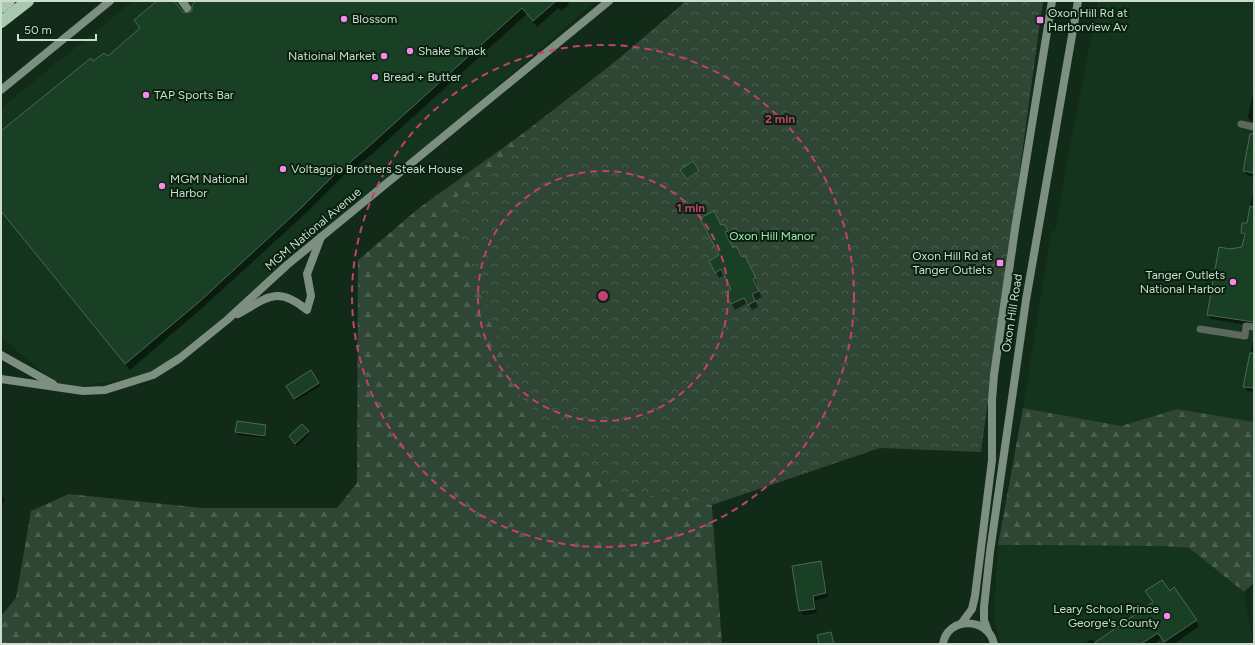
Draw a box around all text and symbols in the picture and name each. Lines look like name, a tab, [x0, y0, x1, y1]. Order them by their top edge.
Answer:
place label: Oxon Hill Rd at Harborview Av	[1048, 6, 1128, 34]
place label: Blossom	[352, 12, 397, 26]
marker: Blossom	[339, 14, 349, 24]
marker: Oxon Hill Rd at Harborview Av	[1035, 15, 1045, 25]
scale bar	[18, 16, 96, 42]
text: 50 m	[24, 23, 52, 37]
place label: Shake Shack	[418, 44, 486, 58]
marker: Shake Shack	[405, 46, 415, 56]
place label: Natioinal Market	[288, 49, 376, 63]
marker: Natioinal Market	[379, 51, 389, 61]
place label: Bread + Butter	[383, 70, 461, 84]
marker: Bread + Butter	[370, 72, 380, 82]
place label: TAP Sports Bar	[154, 88, 234, 102]
marker: TAP Sports Bar	[141, 90, 151, 100]
text: 2 min	[765, 112, 795, 126]
place label: Voltaggio Brothers Steak House	[291, 162, 463, 176]
marker: Voltaggio Brothers Steak House	[278, 164, 288, 174]
place label: MGM National Harbor	[170, 172, 248, 200]
marker: MGM National Harbor	[157, 181, 167, 191]
street label: MGM National Avenue	[262, 184, 364, 273]
text: 1 min	[677, 201, 705, 215]
park label: Oxon Hill Manor	[729, 229, 815, 243]
place label: Oxon Hill Rd at Tanger Outlets	[912, 249, 992, 277]
marker: Oxon Hill Rd at Tanger Outlets	[995, 258, 1005, 268]
place label: Tanger Outlets National Harbor	[1140, 268, 1225, 296]
street label: Oxon Hill Road	[999, 273, 1025, 353]
marker: Tanger Outlets National Harbor	[1228, 277, 1238, 287]
centre of rings	[596, 289, 610, 303]
place label: Leary School Prince George's County	[1053, 602, 1160, 630]
marker: Leary School Prince George's County	[1162, 611, 1172, 621]

